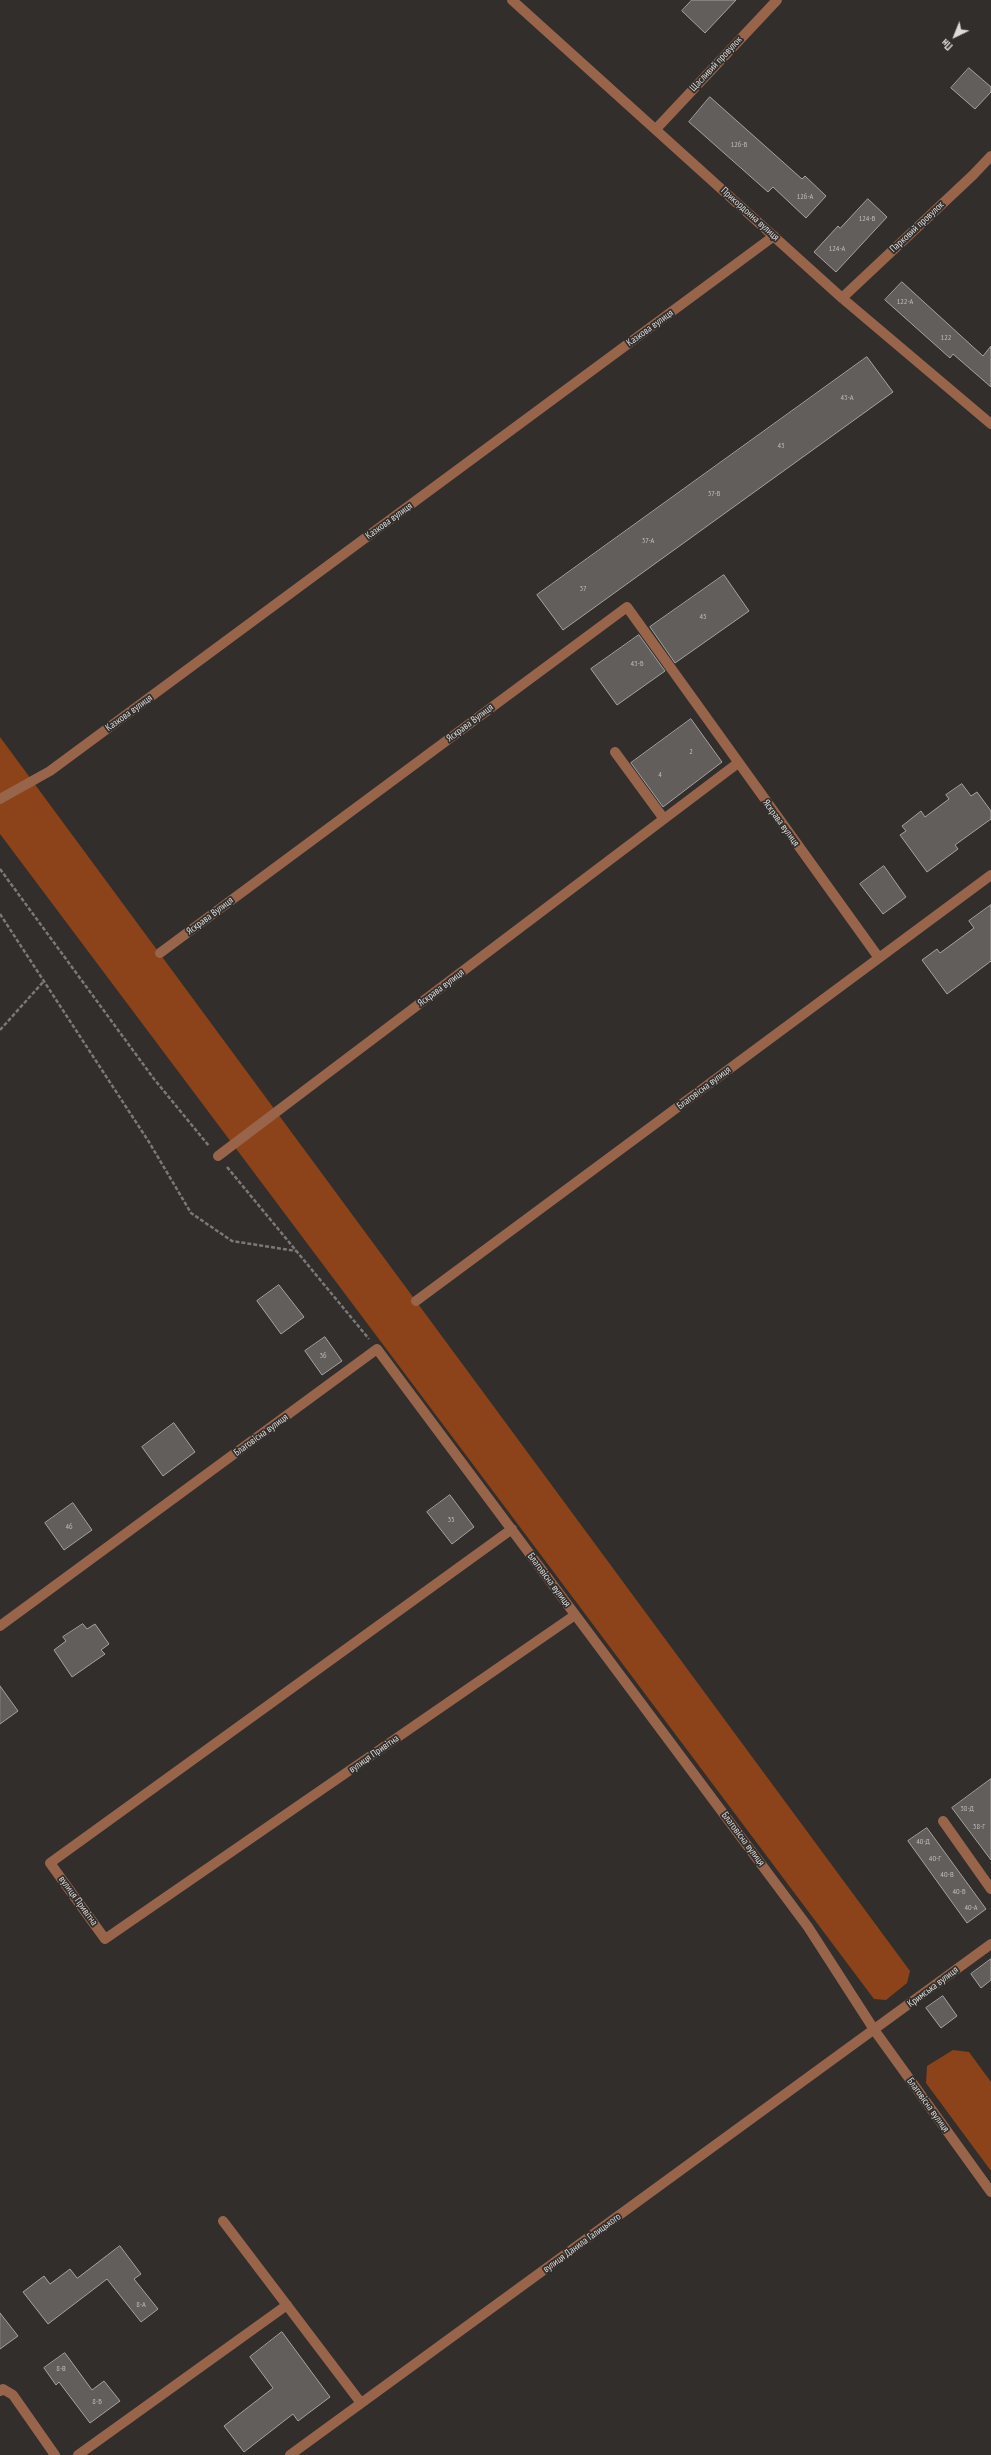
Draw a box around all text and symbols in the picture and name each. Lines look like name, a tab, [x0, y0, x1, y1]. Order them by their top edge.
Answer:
north arrow	[935, 16, 975, 56]
street label: Щасливий провулок	[687, 34, 745, 94]
text: Пн	[938, 36, 955, 54]
house number: 126-Б	[731, 140, 747, 150]
street label: Прикордонна вулиця	[718, 185, 782, 243]
house number: 126-А	[797, 192, 813, 202]
street label: Парковий провулок	[887, 199, 947, 255]
house number: 124-Б	[859, 214, 875, 224]
house number: 124-А	[829, 244, 845, 254]
house number: 122-А	[897, 297, 913, 307]
street label: Казкова вулиця	[624, 307, 676, 349]
house number: 122	[941, 333, 951, 343]
house number: 43-А	[840, 393, 854, 403]
house number: 43	[777, 441, 785, 451]
house number: 37-Б	[708, 489, 720, 499]
street label: Казкова вулиця	[363, 500, 415, 542]
house number: 37-А	[642, 536, 654, 546]
house number: 37	[579, 584, 587, 594]
house number: 45	[699, 612, 707, 622]
house number: 43-Б	[630, 659, 644, 669]
street label: Казкова вулиця	[103, 692, 155, 734]
street label: Яскрава Вулиця	[444, 701, 496, 745]
house number: 2	[689, 747, 693, 757]
house number: 4	[658, 770, 662, 780]
street label: Яскрава вулиця	[760, 797, 802, 849]
street label: Яскрава Вулиця	[184, 894, 236, 938]
street label: Яскрава вулиця	[415, 967, 467, 1009]
street label: Благовісна вулиця	[675, 1064, 733, 1112]
house number: 36	[319, 1351, 327, 1361]
street label: Благовісна вулиця	[231, 1411, 291, 1459]
house number: 35	[447, 1515, 455, 1525]
house number: 46	[65, 1522, 73, 1532]
street label: Благовісна вулиця	[525, 1551, 573, 1609]
street label: вулиця Привітна	[347, 1732, 401, 1776]
house number: 38-Д	[960, 1804, 974, 1814]
street label: Благовісна вулиця	[719, 1810, 767, 1868]
house number: 38-Г	[973, 1822, 985, 1832]
house number: 40-Д	[916, 1837, 930, 1847]
house number: 40-Г	[929, 1854, 941, 1864]
house number: 40-В	[940, 1870, 954, 1880]
street label: вулиця Привітна	[56, 1874, 100, 1928]
house number: 40-Б	[952, 1887, 966, 1897]
house number: 40-А	[964, 1903, 978, 1913]
street label: Кримська вулиця	[905, 1964, 961, 2010]
street label: Благовісна вулиця	[904, 2075, 952, 2135]
street label: вулиця Данила Галицького	[541, 2211, 623, 2275]
house number: 8-А	[136, 2300, 146, 2310]
house number: 8-В	[56, 2364, 66, 2374]
house number: 8-Б	[92, 2397, 102, 2407]

